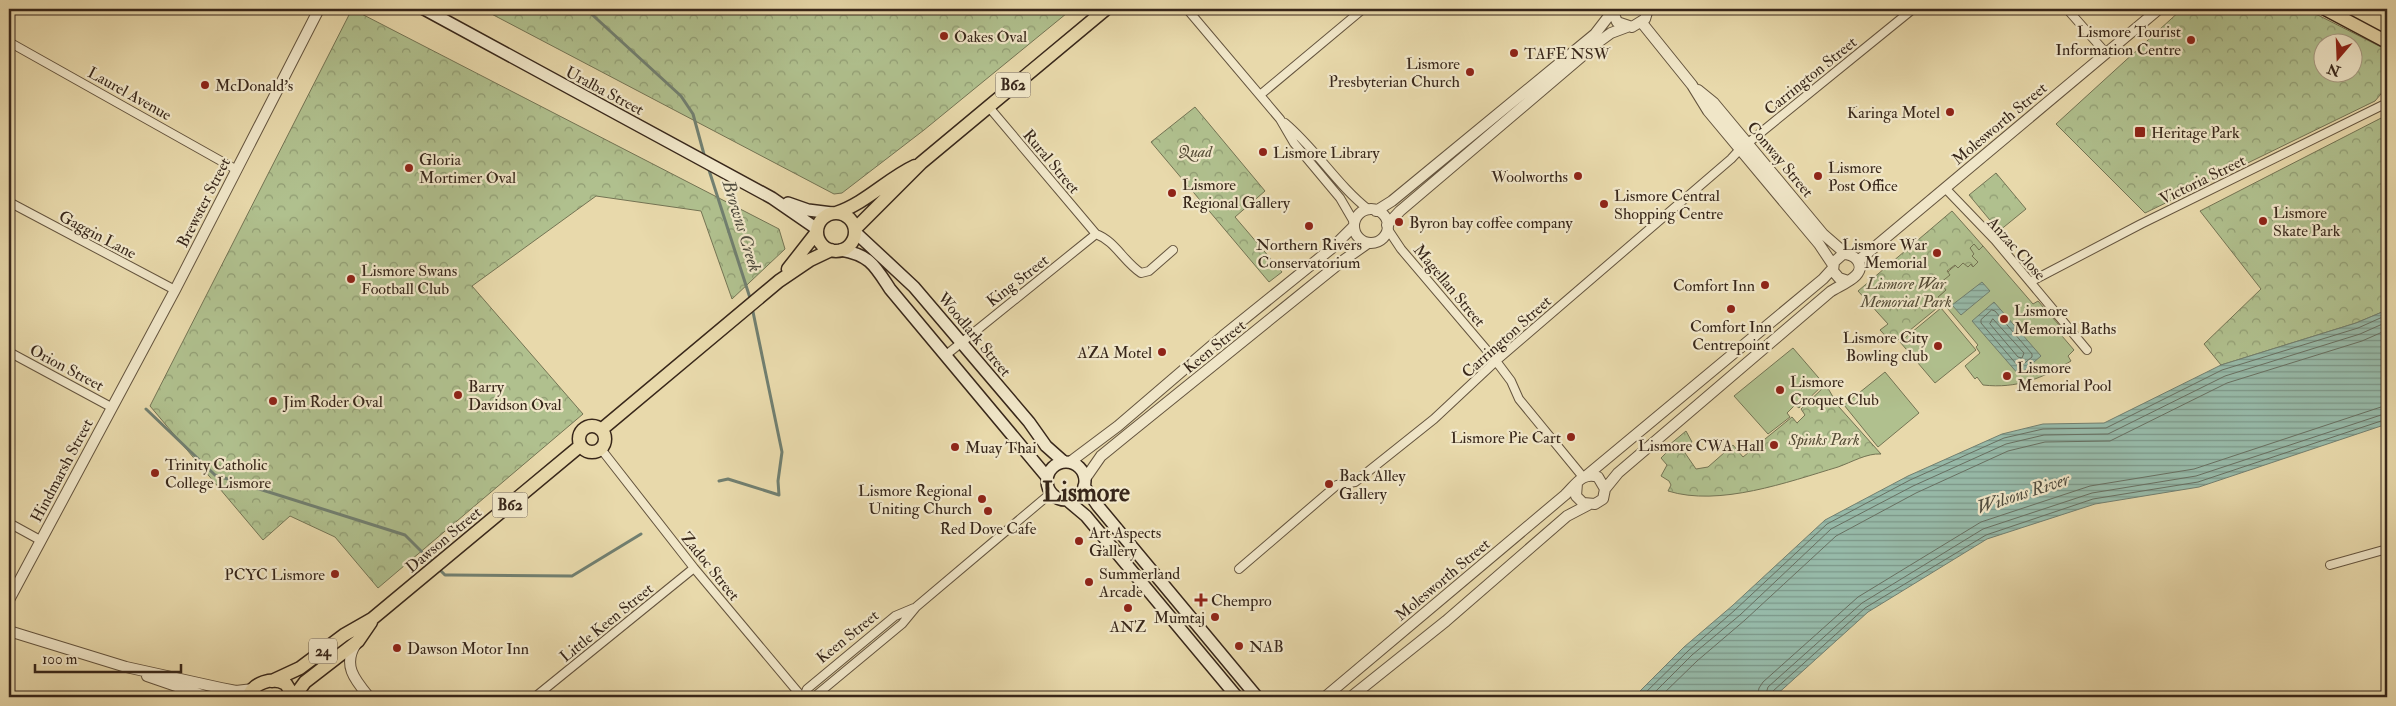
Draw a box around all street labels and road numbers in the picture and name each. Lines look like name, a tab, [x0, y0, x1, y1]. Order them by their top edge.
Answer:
street label: Carrington Street	[1760, 32, 1861, 119]
street label: Uralba Street	[562, 62, 647, 120]
street label: Laurel Avenue	[84, 63, 175, 125]
road number: B62	[996, 72, 1030, 98]
street label: Molesworth Street	[1948, 78, 2051, 169]
street label: Conway Street	[1743, 118, 1818, 202]
street label: Rural Street	[1018, 125, 1084, 198]
street label: Victoria Street	[2156, 150, 2249, 209]
street label: Brewster Street	[173, 154, 235, 251]
street label: Gaggin Lane	[55, 206, 140, 264]
street label: Anzac Close	[1982, 212, 2050, 285]
street label: Magellan Street	[1409, 240, 1490, 331]
street label: King Street	[982, 250, 1053, 311]
street label: Woodlark Street	[932, 287, 1015, 381]
street label: Carrington Street	[1458, 291, 1556, 382]
street label: Keen Street	[1179, 316, 1250, 378]
street label: Orion Street	[26, 340, 107, 396]
street label: Hindmarsh Street	[26, 415, 98, 526]
road number: B62	[492, 492, 528, 518]
street label: Dawson Street	[402, 502, 486, 577]
street label: Zadoc Street	[676, 528, 744, 605]
street label: Molesworth Street	[1391, 534, 1494, 625]
street label: Little Keen Street	[556, 579, 658, 667]
street label: Keen Street	[812, 606, 883, 668]
road number: 24	[309, 638, 337, 664]

